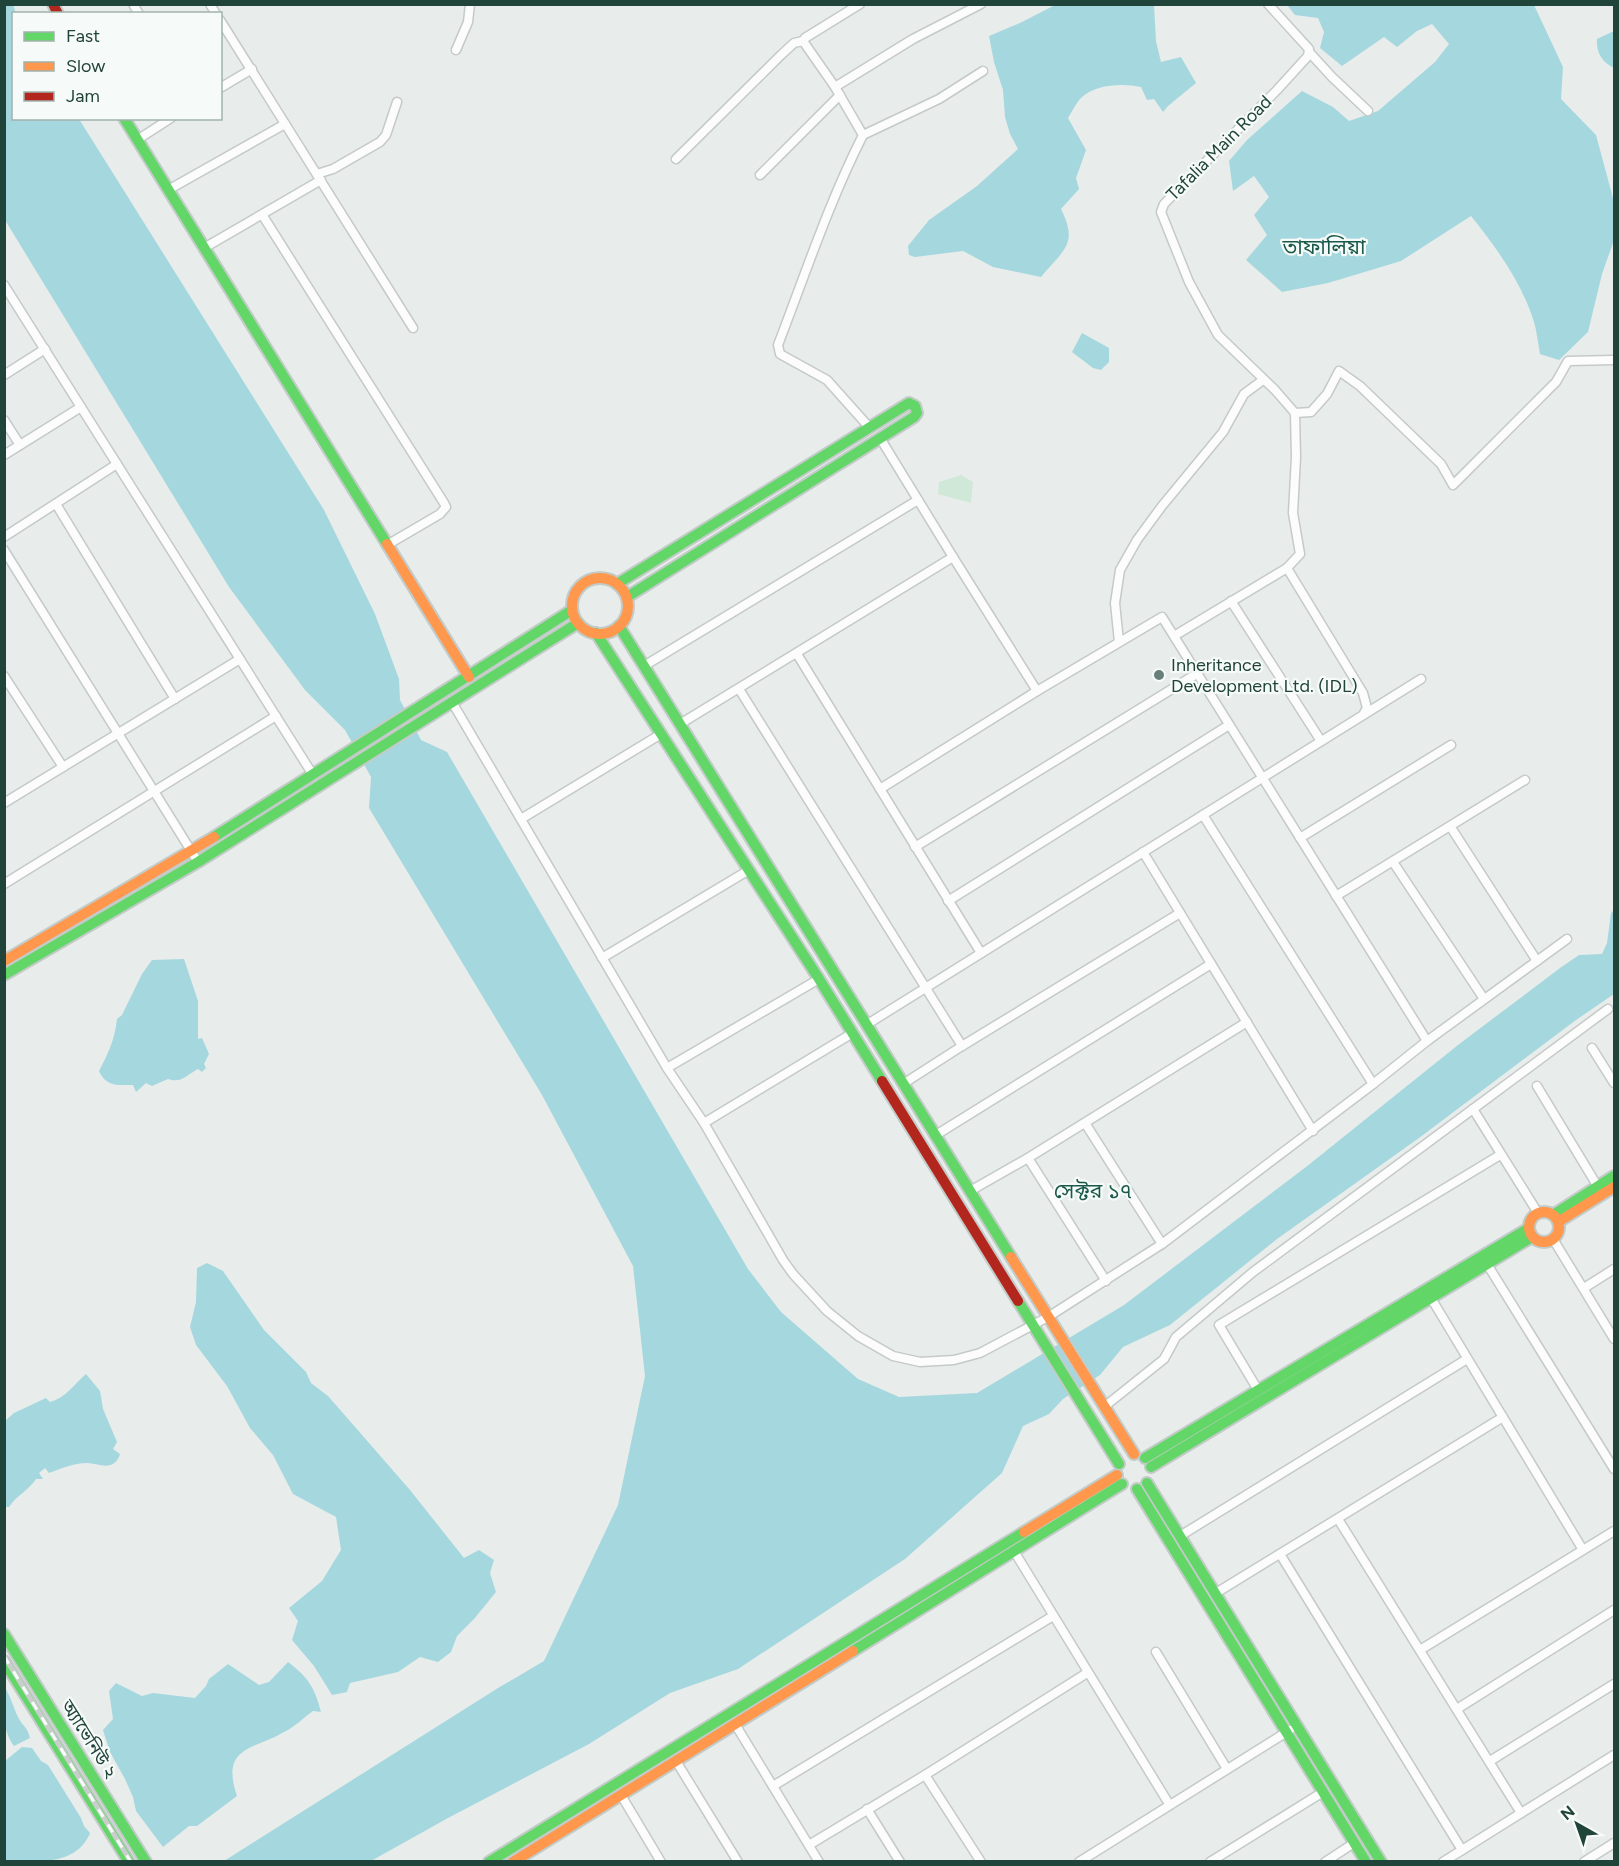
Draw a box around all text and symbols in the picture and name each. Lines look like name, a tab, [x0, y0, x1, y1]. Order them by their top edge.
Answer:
legend	[12, 12, 222, 120]
text: Fast	[66, 25, 100, 47]
text: Slow	[66, 55, 105, 77]
text: Jam	[66, 85, 100, 107]
street label: Tafalia Main Road	[1162, 91, 1276, 205]
district label: তাফালিয়া	[1281, 234, 1366, 259]
place label: Inheritance Development Ltd. (IDL)	[1171, 654, 1358, 697]
marker: Inheritance Development Ltd. (IDL)	[1152, 668, 1166, 682]
district label: সেক্টর ১৭	[1054, 1178, 1132, 1203]
street label: অ্যাভেনিউ ২	[56, 1695, 122, 1783]
north arrow	[1547, 1794, 1607, 1854]
text: N	[1557, 1802, 1579, 1824]

